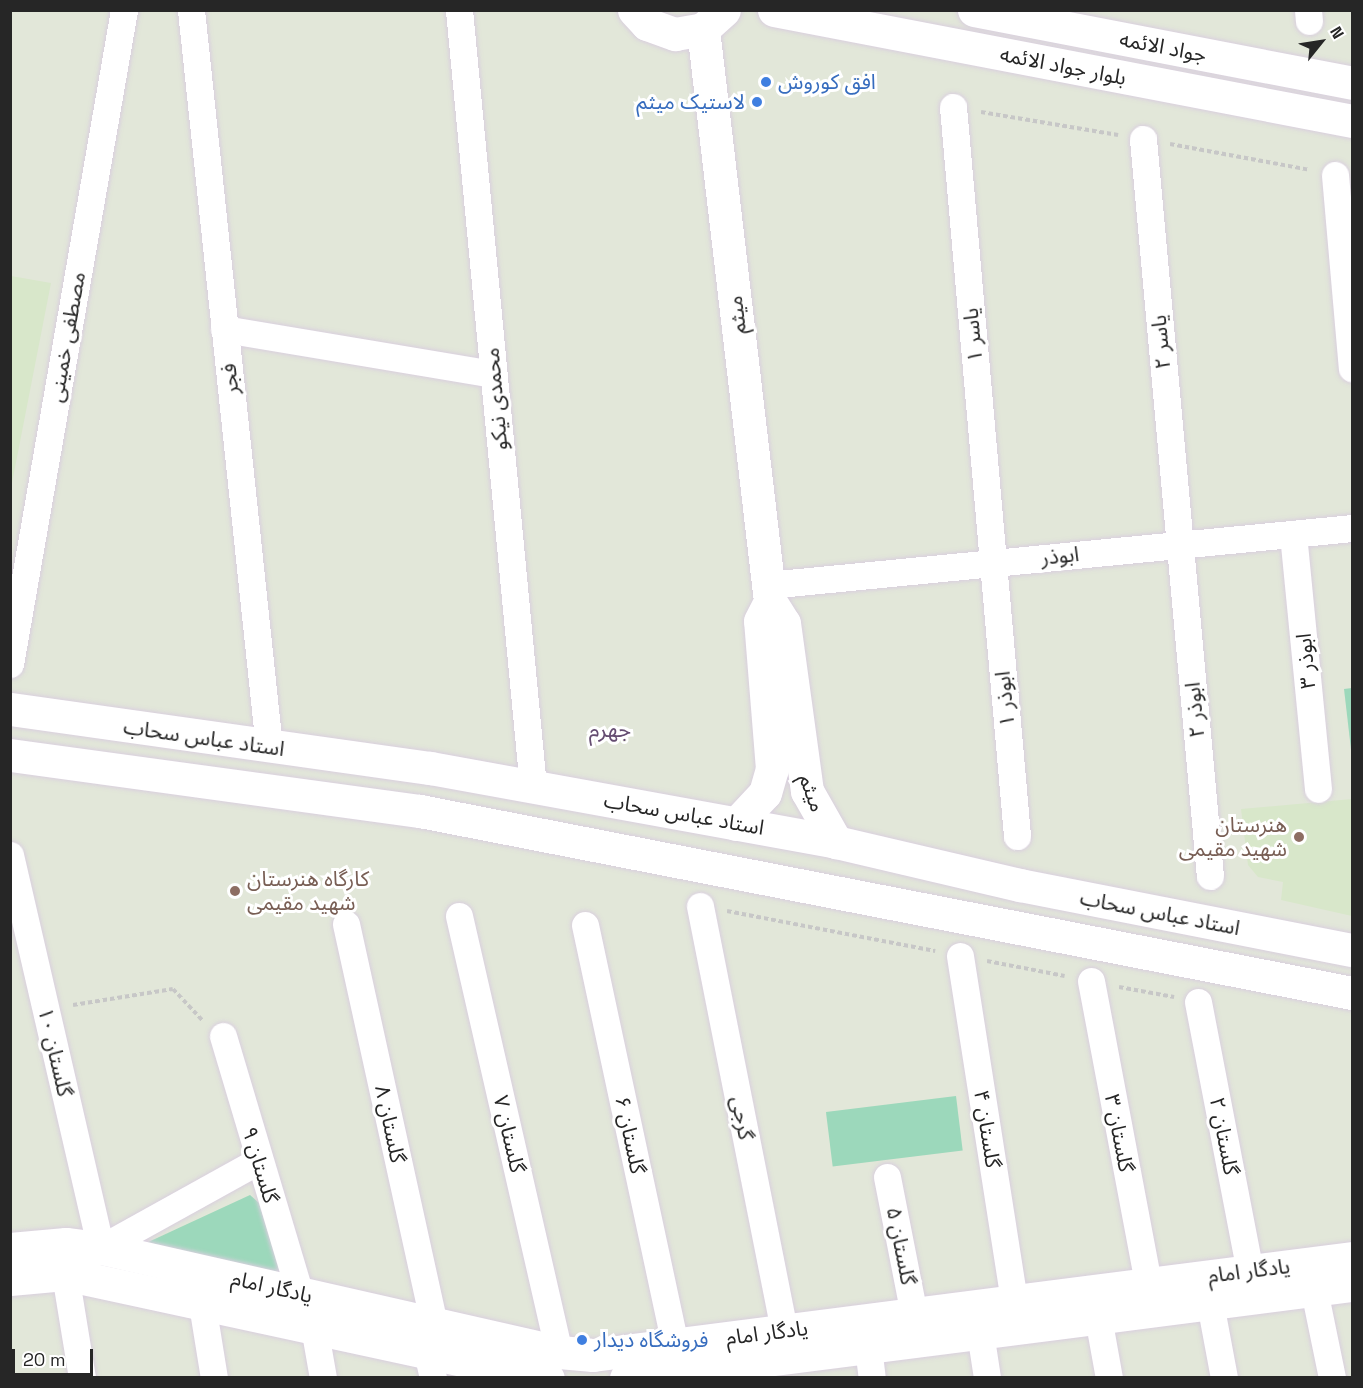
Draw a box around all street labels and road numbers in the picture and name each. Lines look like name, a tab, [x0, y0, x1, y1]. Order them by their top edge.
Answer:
street label: جواد الائمه	[1117, 26, 1209, 68]
street label: بلوار جواد الائمه	[998, 41, 1128, 91]
street label: مصطفی خمینی	[43, 270, 91, 404]
street label: میثم	[722, 294, 752, 336]
street label: یاسر ۱	[958, 307, 988, 363]
street label: یاسر ۲	[1146, 314, 1176, 370]
street label: محمدی نیکو	[479, 347, 513, 451]
street label: فجر	[216, 362, 244, 396]
street label: ابوذر	[1040, 541, 1080, 571]
street label: ابوذر ۳	[1291, 632, 1321, 690]
street label: ابوذر ۱	[990, 670, 1020, 728]
street label: ابوذر ۲	[1180, 681, 1210, 739]
street label: استاد عباس سحاب	[122, 714, 286, 762]
street label: میثم	[794, 771, 830, 815]
street label: استاد عباس سحاب	[602, 788, 766, 840]
street label: استاد عباس سحاب	[1078, 885, 1242, 941]
street label: گلستان ۱۰	[33, 1005, 77, 1099]
street label: گلستان ۸	[370, 1083, 410, 1165]
street label: گلستان ۴	[968, 1088, 1006, 1170]
street label: گلستان ۳	[1099, 1092, 1139, 1174]
street label: گلستان ۷	[488, 1093, 530, 1175]
street label: گلستان ۶	[610, 1094, 650, 1176]
street label: گرجی	[725, 1094, 759, 1142]
street label: گلستان ۲	[1204, 1095, 1244, 1177]
street label: گلستان ۹	[236, 1124, 284, 1206]
street label: گلستان ۵	[881, 1205, 921, 1287]
street label: یادگار امام	[1206, 1253, 1292, 1289]
street label: یادگار امام	[229, 1265, 315, 1309]
street label: یادگار امام	[724, 1315, 810, 1351]

